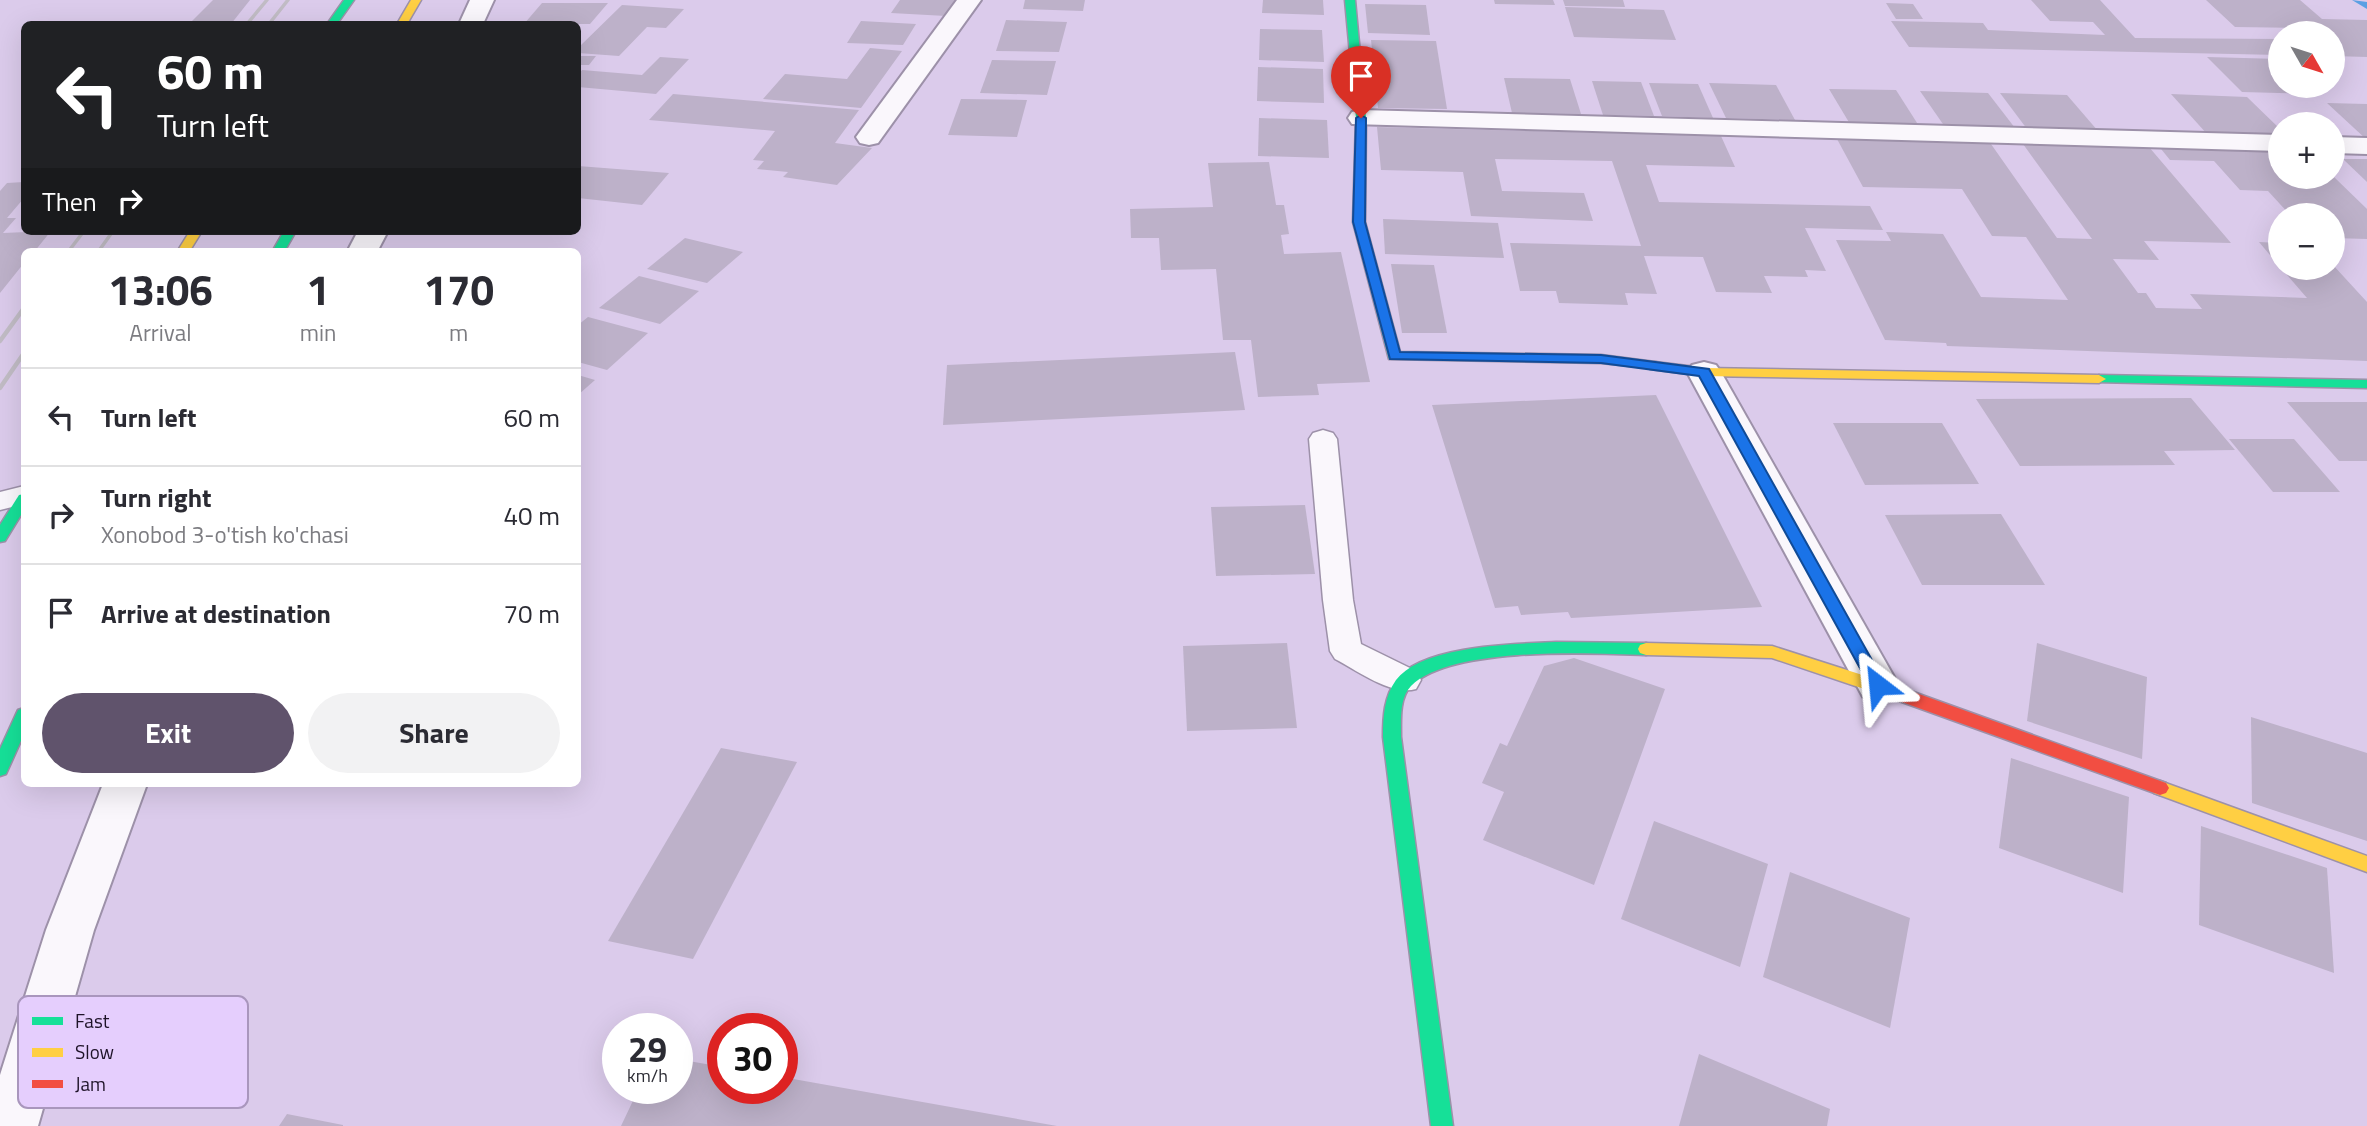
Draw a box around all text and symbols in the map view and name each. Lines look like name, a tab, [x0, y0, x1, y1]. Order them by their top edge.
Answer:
north arrow	[2268, 21, 2345, 98]
map controls	[2268, 21, 2345, 280]
text: 60 m	[157, 33, 264, 108]
pin	[1331, 46, 1391, 118]
icon: left	[42, 49, 133, 140]
icon: arrive	[1342, 57, 1380, 95]
text: Turn left	[157, 101, 269, 149]
button: +	[2268, 112, 2345, 189]
text: Then	[42, 182, 97, 221]
icon: right	[111, 182, 149, 220]
button: −	[2268, 203, 2345, 280]
text: 13:06	[108, 257, 213, 321]
text: 1	[306, 257, 330, 321]
text: 170	[423, 257, 494, 321]
text: Arrival	[129, 315, 192, 350]
text: min	[300, 315, 336, 350]
text: m	[449, 315, 468, 350]
icon: left	[42, 398, 80, 436]
text: Turn left	[101, 398, 196, 437]
text: 60 m	[503, 398, 560, 437]
text: Turn right	[101, 478, 212, 517]
icon: right	[42, 496, 80, 534]
text: 40 m	[503, 496, 560, 535]
text: Xonobod 3-o'tish ko'chasi	[101, 517, 349, 552]
icon: arrive	[42, 594, 80, 632]
text: Arrive at destination	[101, 594, 331, 633]
text: 70 m	[503, 594, 560, 633]
position arrow	[1841, 648, 1915, 722]
button: Exit	[42, 693, 294, 773]
button: Share	[308, 693, 560, 773]
legend	[18, 996, 248, 1108]
text: Fast	[75, 1006, 110, 1035]
speed limit sign: 30	[707, 1013, 798, 1104]
text: 29	[628, 1022, 667, 1076]
text: Slow	[75, 1037, 114, 1066]
text: km/h	[627, 1062, 668, 1089]
text: Jam	[75, 1069, 106, 1098]

